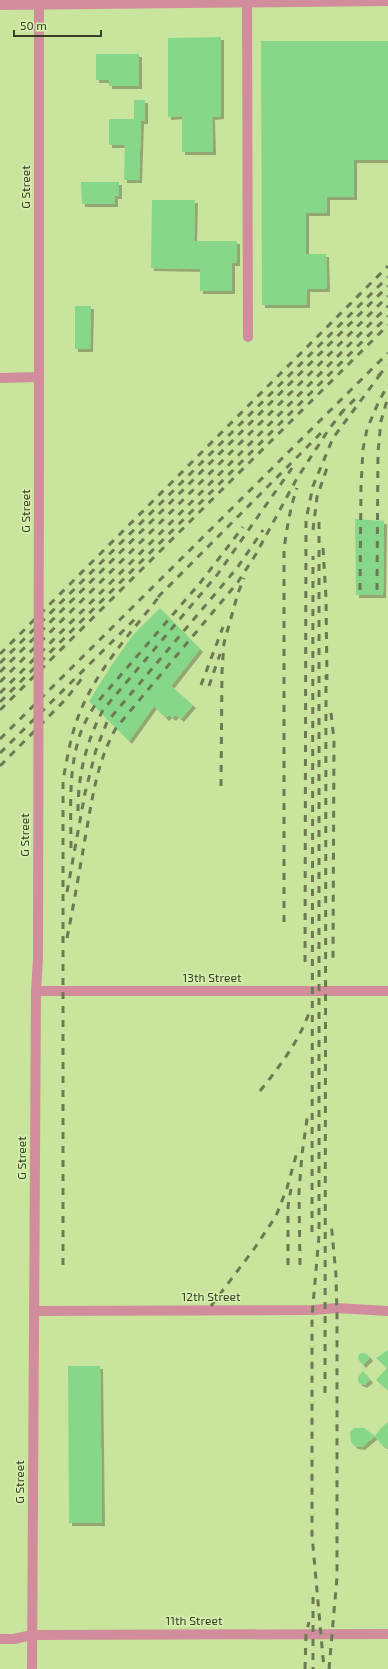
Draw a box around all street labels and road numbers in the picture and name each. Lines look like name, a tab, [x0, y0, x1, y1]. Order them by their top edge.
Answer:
street label: G Street	[18, 165, 32, 209]
street label: G Street	[18, 489, 32, 533]
street label: G Street	[17, 813, 31, 857]
street label: 13th Street	[182, 970, 242, 984]
street label: G Street	[14, 1136, 28, 1180]
street label: 12th Street	[181, 1289, 241, 1303]
street label: G Street	[12, 1460, 26, 1504]
street label: 11th Street	[165, 1613, 223, 1627]

